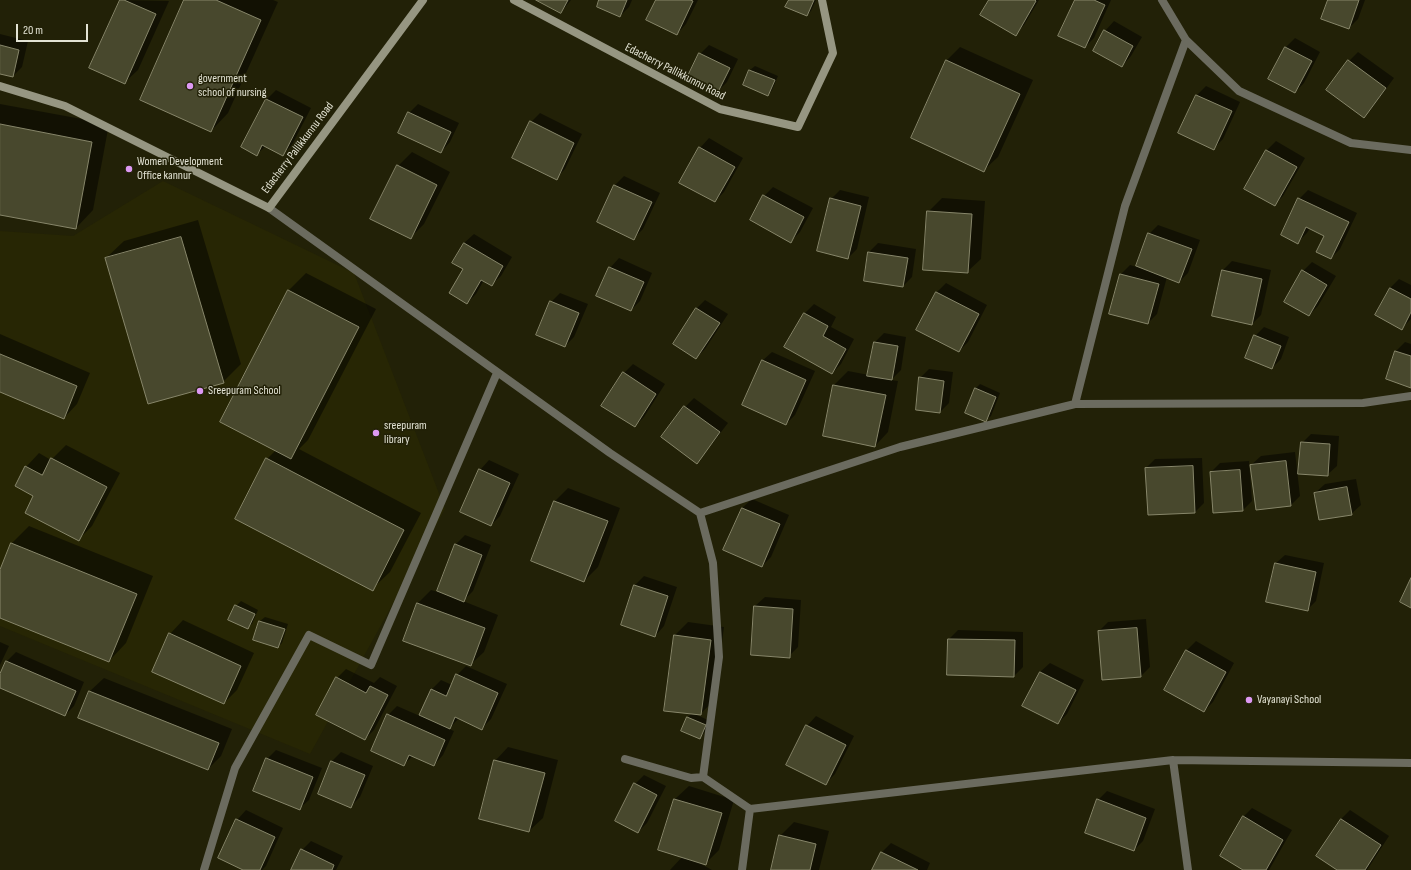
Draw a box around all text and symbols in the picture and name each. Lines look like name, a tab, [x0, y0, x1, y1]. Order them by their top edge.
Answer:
scale bar	[18, 16, 90, 42]
text: 20 m	[23, 23, 43, 38]
street label: Edacherry Pallikkunnu Road	[622, 40, 728, 104]
place label: government school of nursing	[198, 72, 267, 100]
marker: government school of nursing	[185, 81, 195, 91]
street label: Edacherry Pallikkunnu Road	[259, 99, 337, 197]
place label: Women Development Office kannur	[137, 155, 223, 183]
marker: Women Development Office kannur	[124, 164, 134, 174]
place label: Sreepuram School	[208, 384, 281, 398]
marker: Sreepuram School	[195, 386, 205, 396]
place label: sreepuram library	[384, 419, 427, 447]
marker: sreepuram library	[371, 428, 381, 438]
place label: Vayanayi School	[1257, 693, 1321, 707]
marker: Vayanayi School	[1244, 695, 1254, 705]

